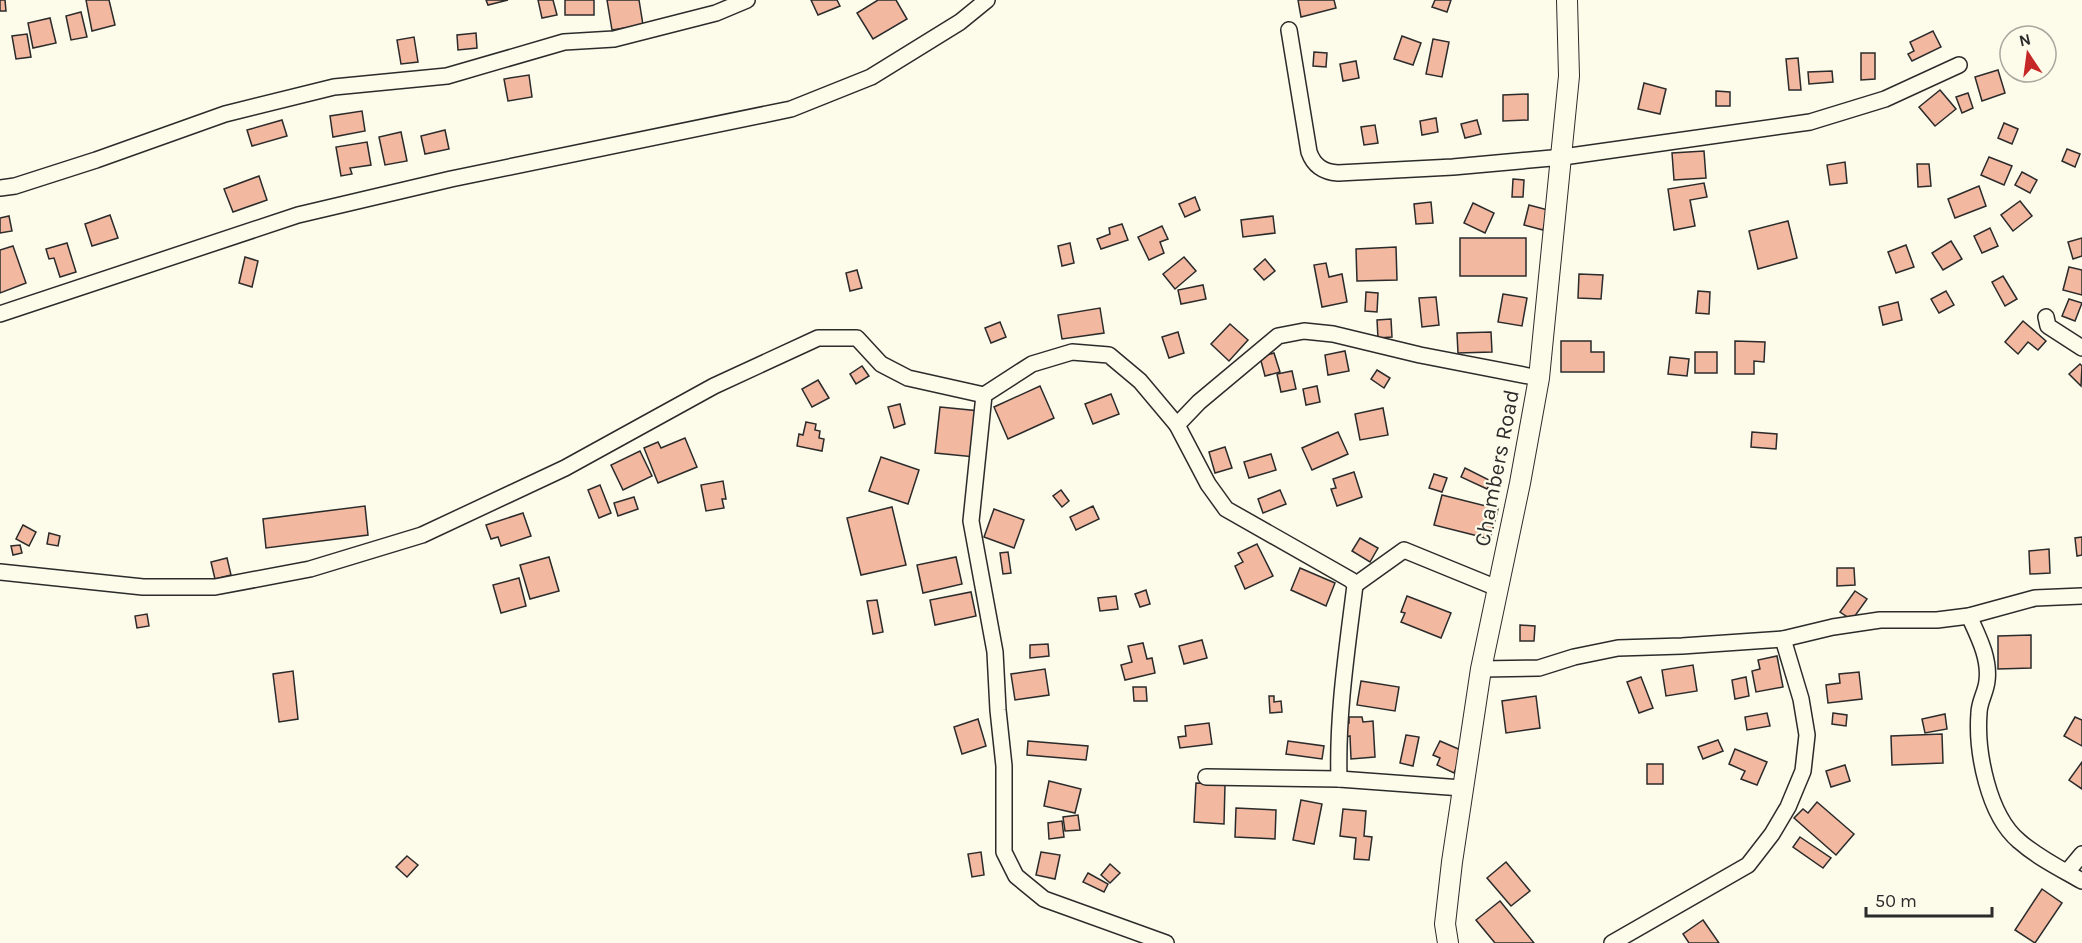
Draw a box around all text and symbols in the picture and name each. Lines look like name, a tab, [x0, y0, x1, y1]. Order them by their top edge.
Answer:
north arrow	[1998, 24, 2058, 84]
text: N	[2017, 29, 2032, 50]
street label: Chambers Road	[1469, 387, 1525, 549]
scale bar	[1866, 880, 1992, 918]
text: 50 m	[1875, 890, 1917, 912]

